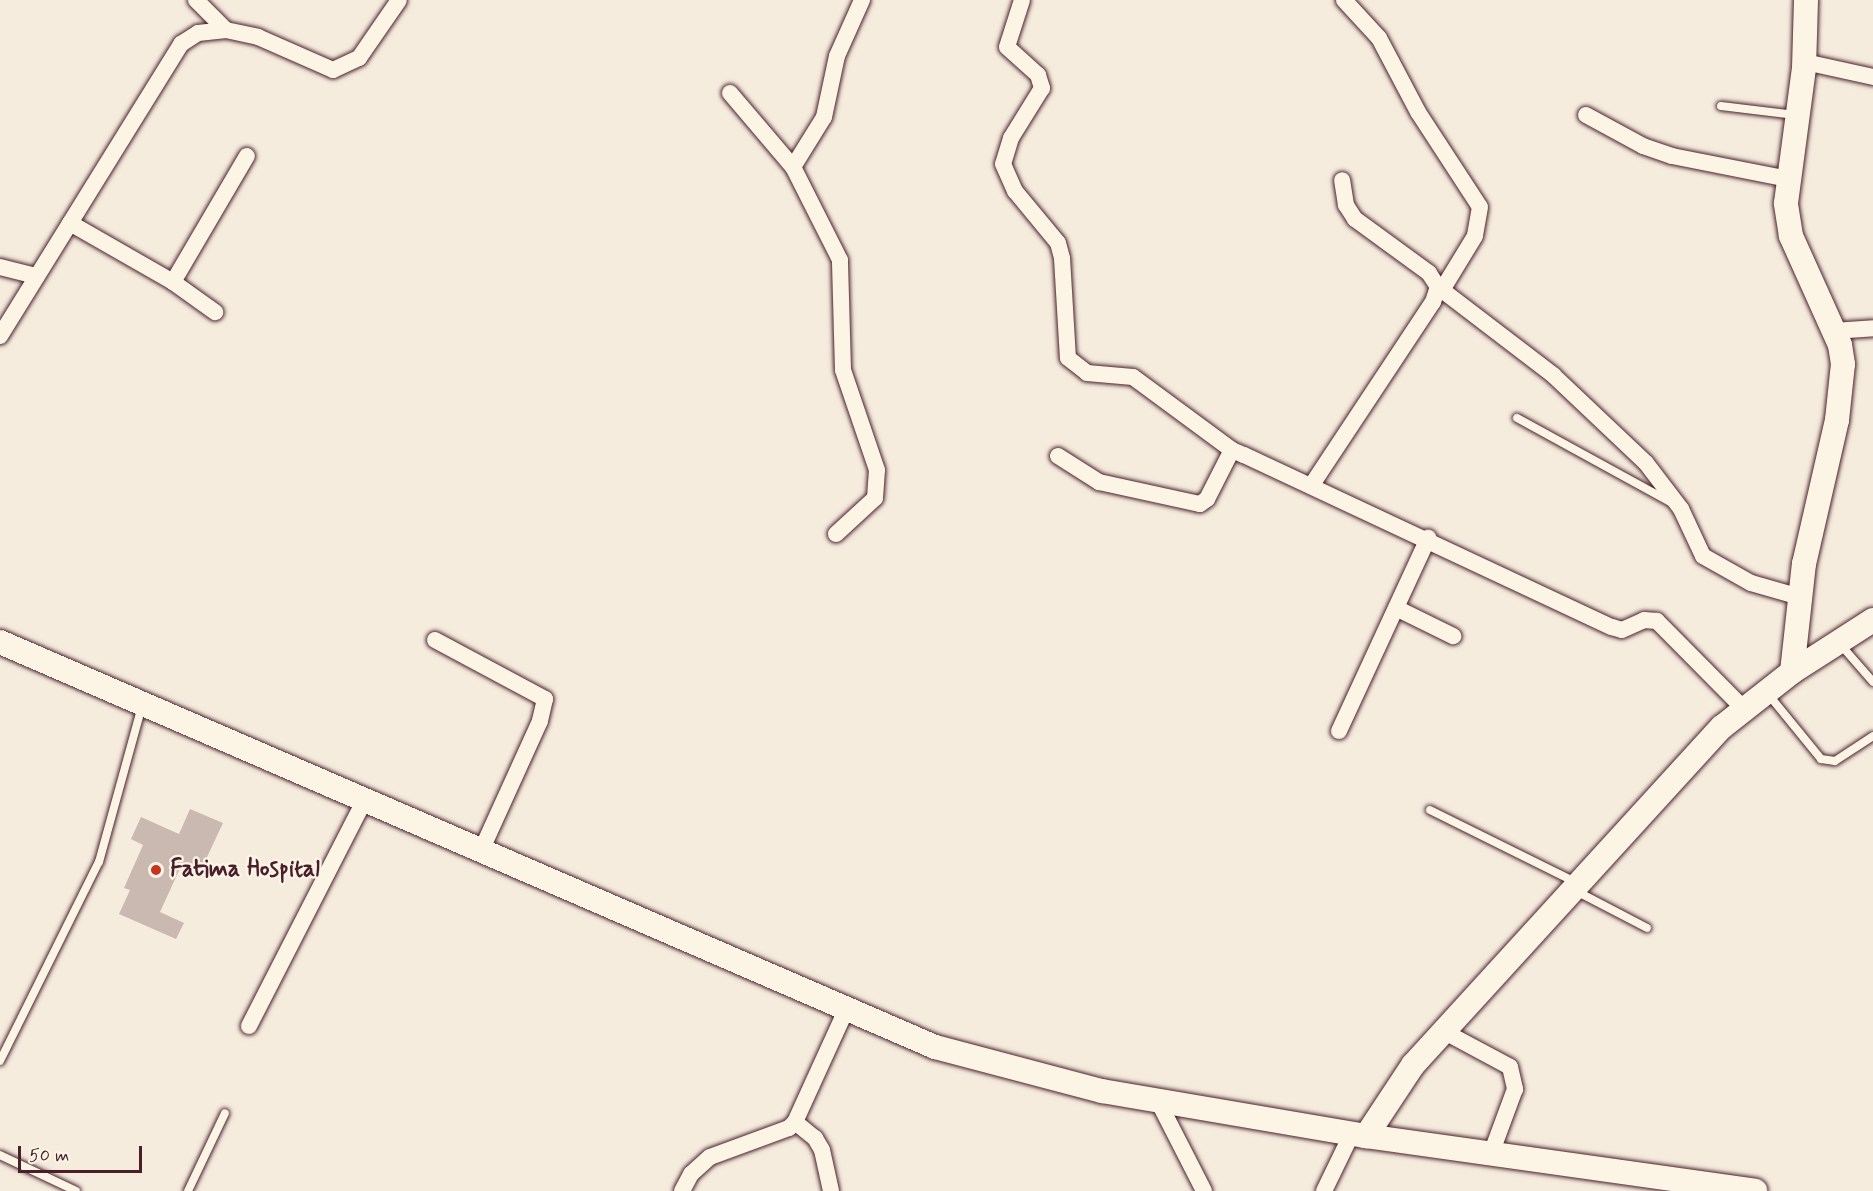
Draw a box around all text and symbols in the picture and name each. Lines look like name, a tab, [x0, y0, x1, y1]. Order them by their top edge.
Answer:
place label: Fatima Hospital	[170, 856, 332, 884]
marker: Fatima Hospital	[147, 861, 165, 879]
scale bar	[21, 1134, 146, 1172]
text: 50 m	[29, 1144, 69, 1168]

